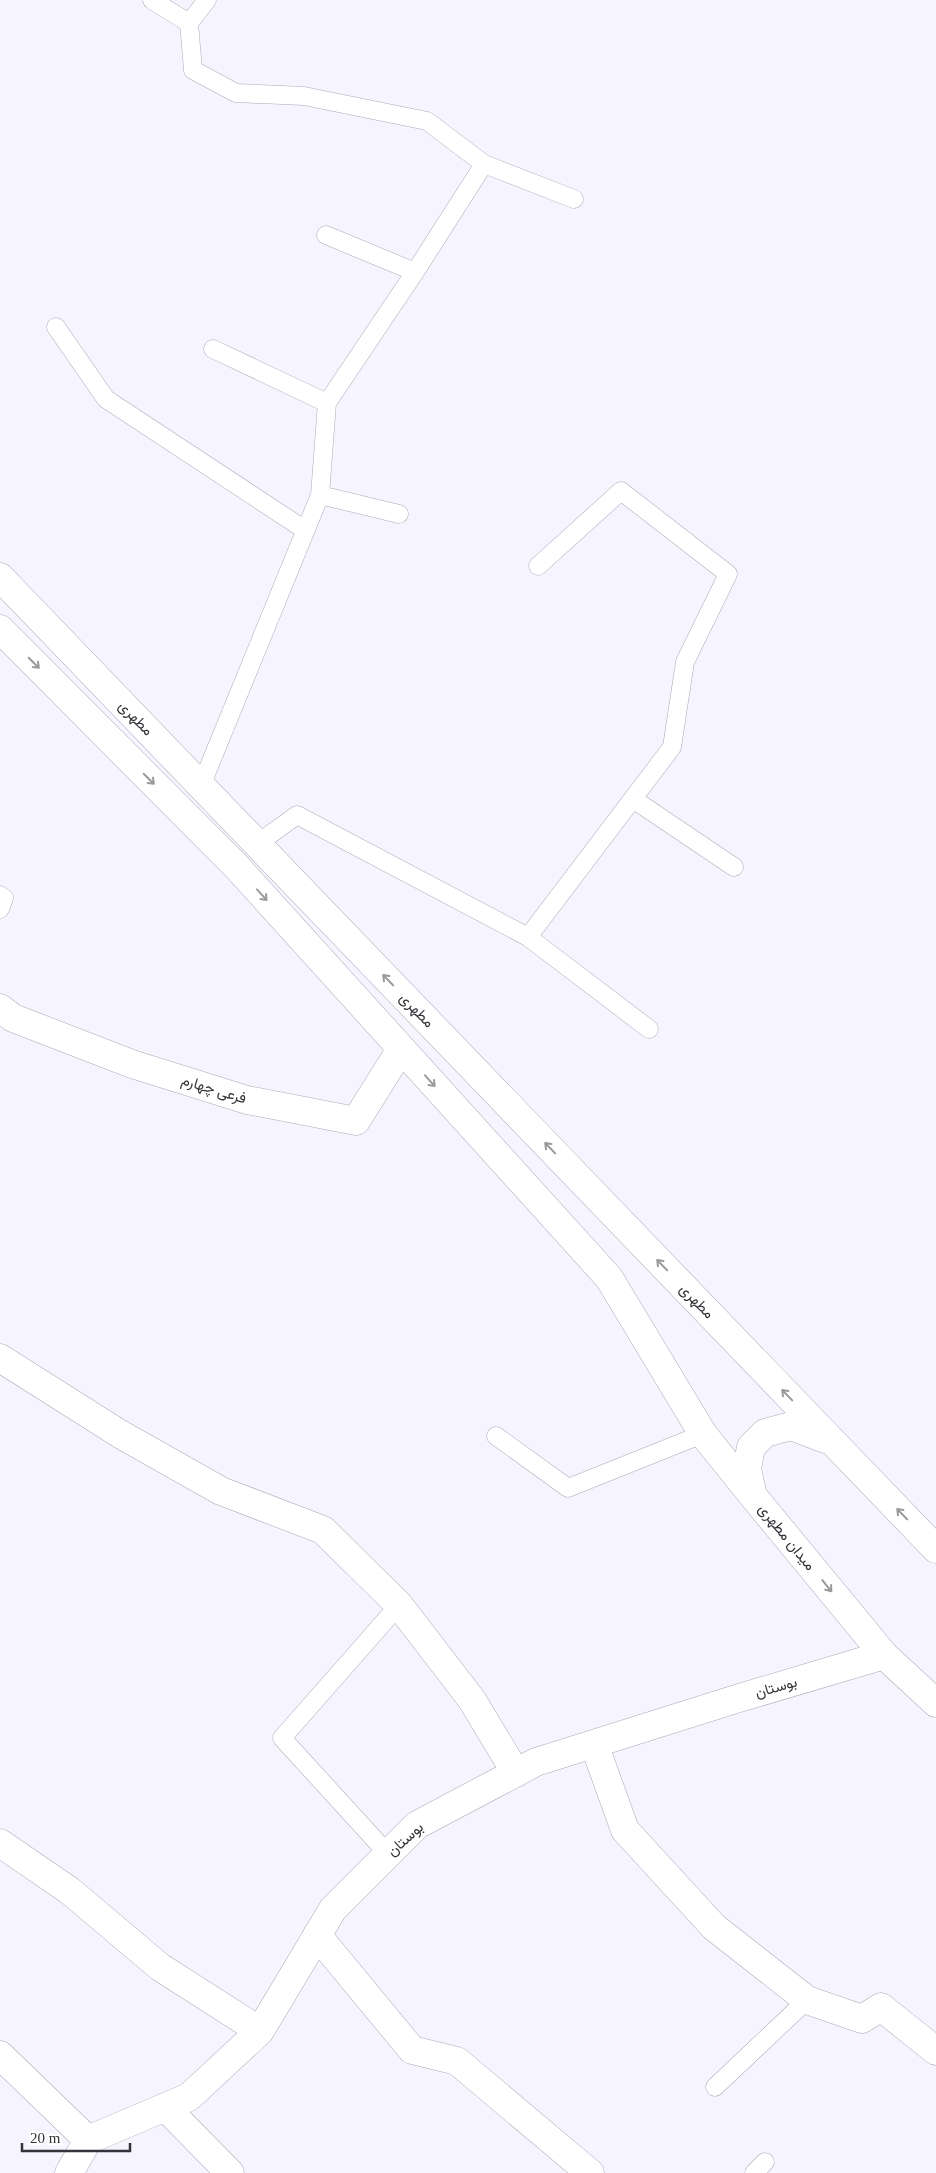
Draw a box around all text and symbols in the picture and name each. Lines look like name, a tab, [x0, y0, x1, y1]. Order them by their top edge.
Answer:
one-way arrow	[28, 657, 40, 669]
street label: مطهری	[114, 697, 156, 740]
one-way arrow	[143, 772, 155, 785]
one-way arrow	[256, 889, 268, 902]
one-way arrow	[382, 974, 394, 987]
street label: مطهری	[395, 989, 437, 1032]
street label: فرعی چهارم	[179, 1072, 249, 1108]
one-way arrow	[424, 1074, 435, 1087]
one-way arrow	[543, 1142, 556, 1154]
one-way arrow	[656, 1259, 668, 1271]
street label: مطهری	[675, 1280, 717, 1323]
one-way arrow	[781, 1388, 793, 1401]
street label: میدان مطهری	[754, 1501, 819, 1575]
one-way arrow	[896, 1508, 908, 1520]
one-way arrow	[822, 1579, 833, 1592]
street label: بوستان	[753, 1673, 799, 1702]
street label: بوستان	[384, 1819, 427, 1860]
scale bar	[22, 2120, 130, 2152]
text: 20 m	[30, 2130, 61, 2146]

